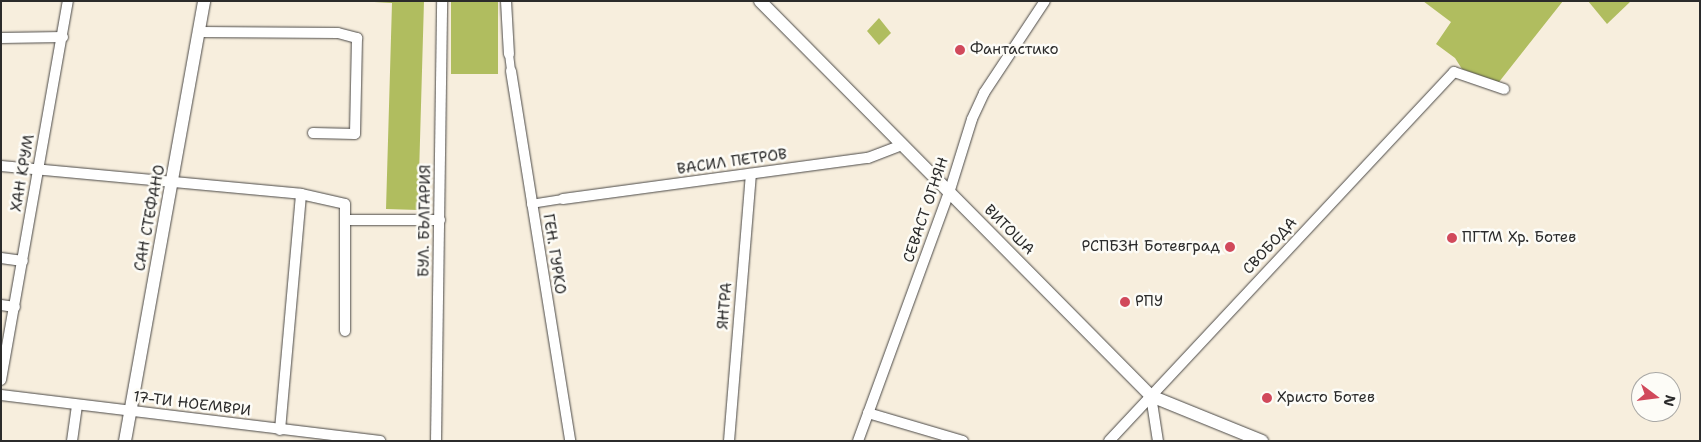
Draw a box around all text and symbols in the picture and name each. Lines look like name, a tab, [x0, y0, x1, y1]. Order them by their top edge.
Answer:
place label: Фантастико	[970, 41, 1058, 59]
marker: Фантастико	[954, 44, 966, 56]
street label: ХАН КРУМ	[7, 133, 39, 213]
street label: ВАСИЛ ПЕТРОВ	[676, 145, 788, 179]
street label: СЕВАСТ ОГНЯН	[900, 155, 952, 265]
street label: САН СТЕФАНО	[131, 163, 169, 273]
street label: БУЛ. БЪЛГАРИЯ	[415, 164, 435, 278]
street label: ВИТОША	[980, 201, 1038, 259]
street label: ГЕН. ГУРКО	[539, 212, 569, 296]
street label: СВОБОДА	[1239, 214, 1301, 278]
place label: ПГТМ Хр. Ботев	[1462, 229, 1576, 247]
marker: ПГТМ Хр. Ботев	[1446, 232, 1458, 244]
place label: РСПБЗН Ботевград	[1082, 238, 1220, 256]
marker: РСПБЗН Ботевград	[1224, 241, 1236, 253]
street label: ЯНТРА	[714, 282, 736, 330]
place label: РПУ	[1135, 293, 1163, 311]
marker: РПУ	[1119, 296, 1131, 308]
north arrow	[1631, 372, 1681, 422]
street label: 17-ТИ НОЕМВРИ	[132, 388, 252, 420]
place label: Христо Ботев	[1277, 389, 1375, 407]
marker: Христо Ботев	[1261, 392, 1273, 404]
text: N	[1659, 393, 1680, 408]

